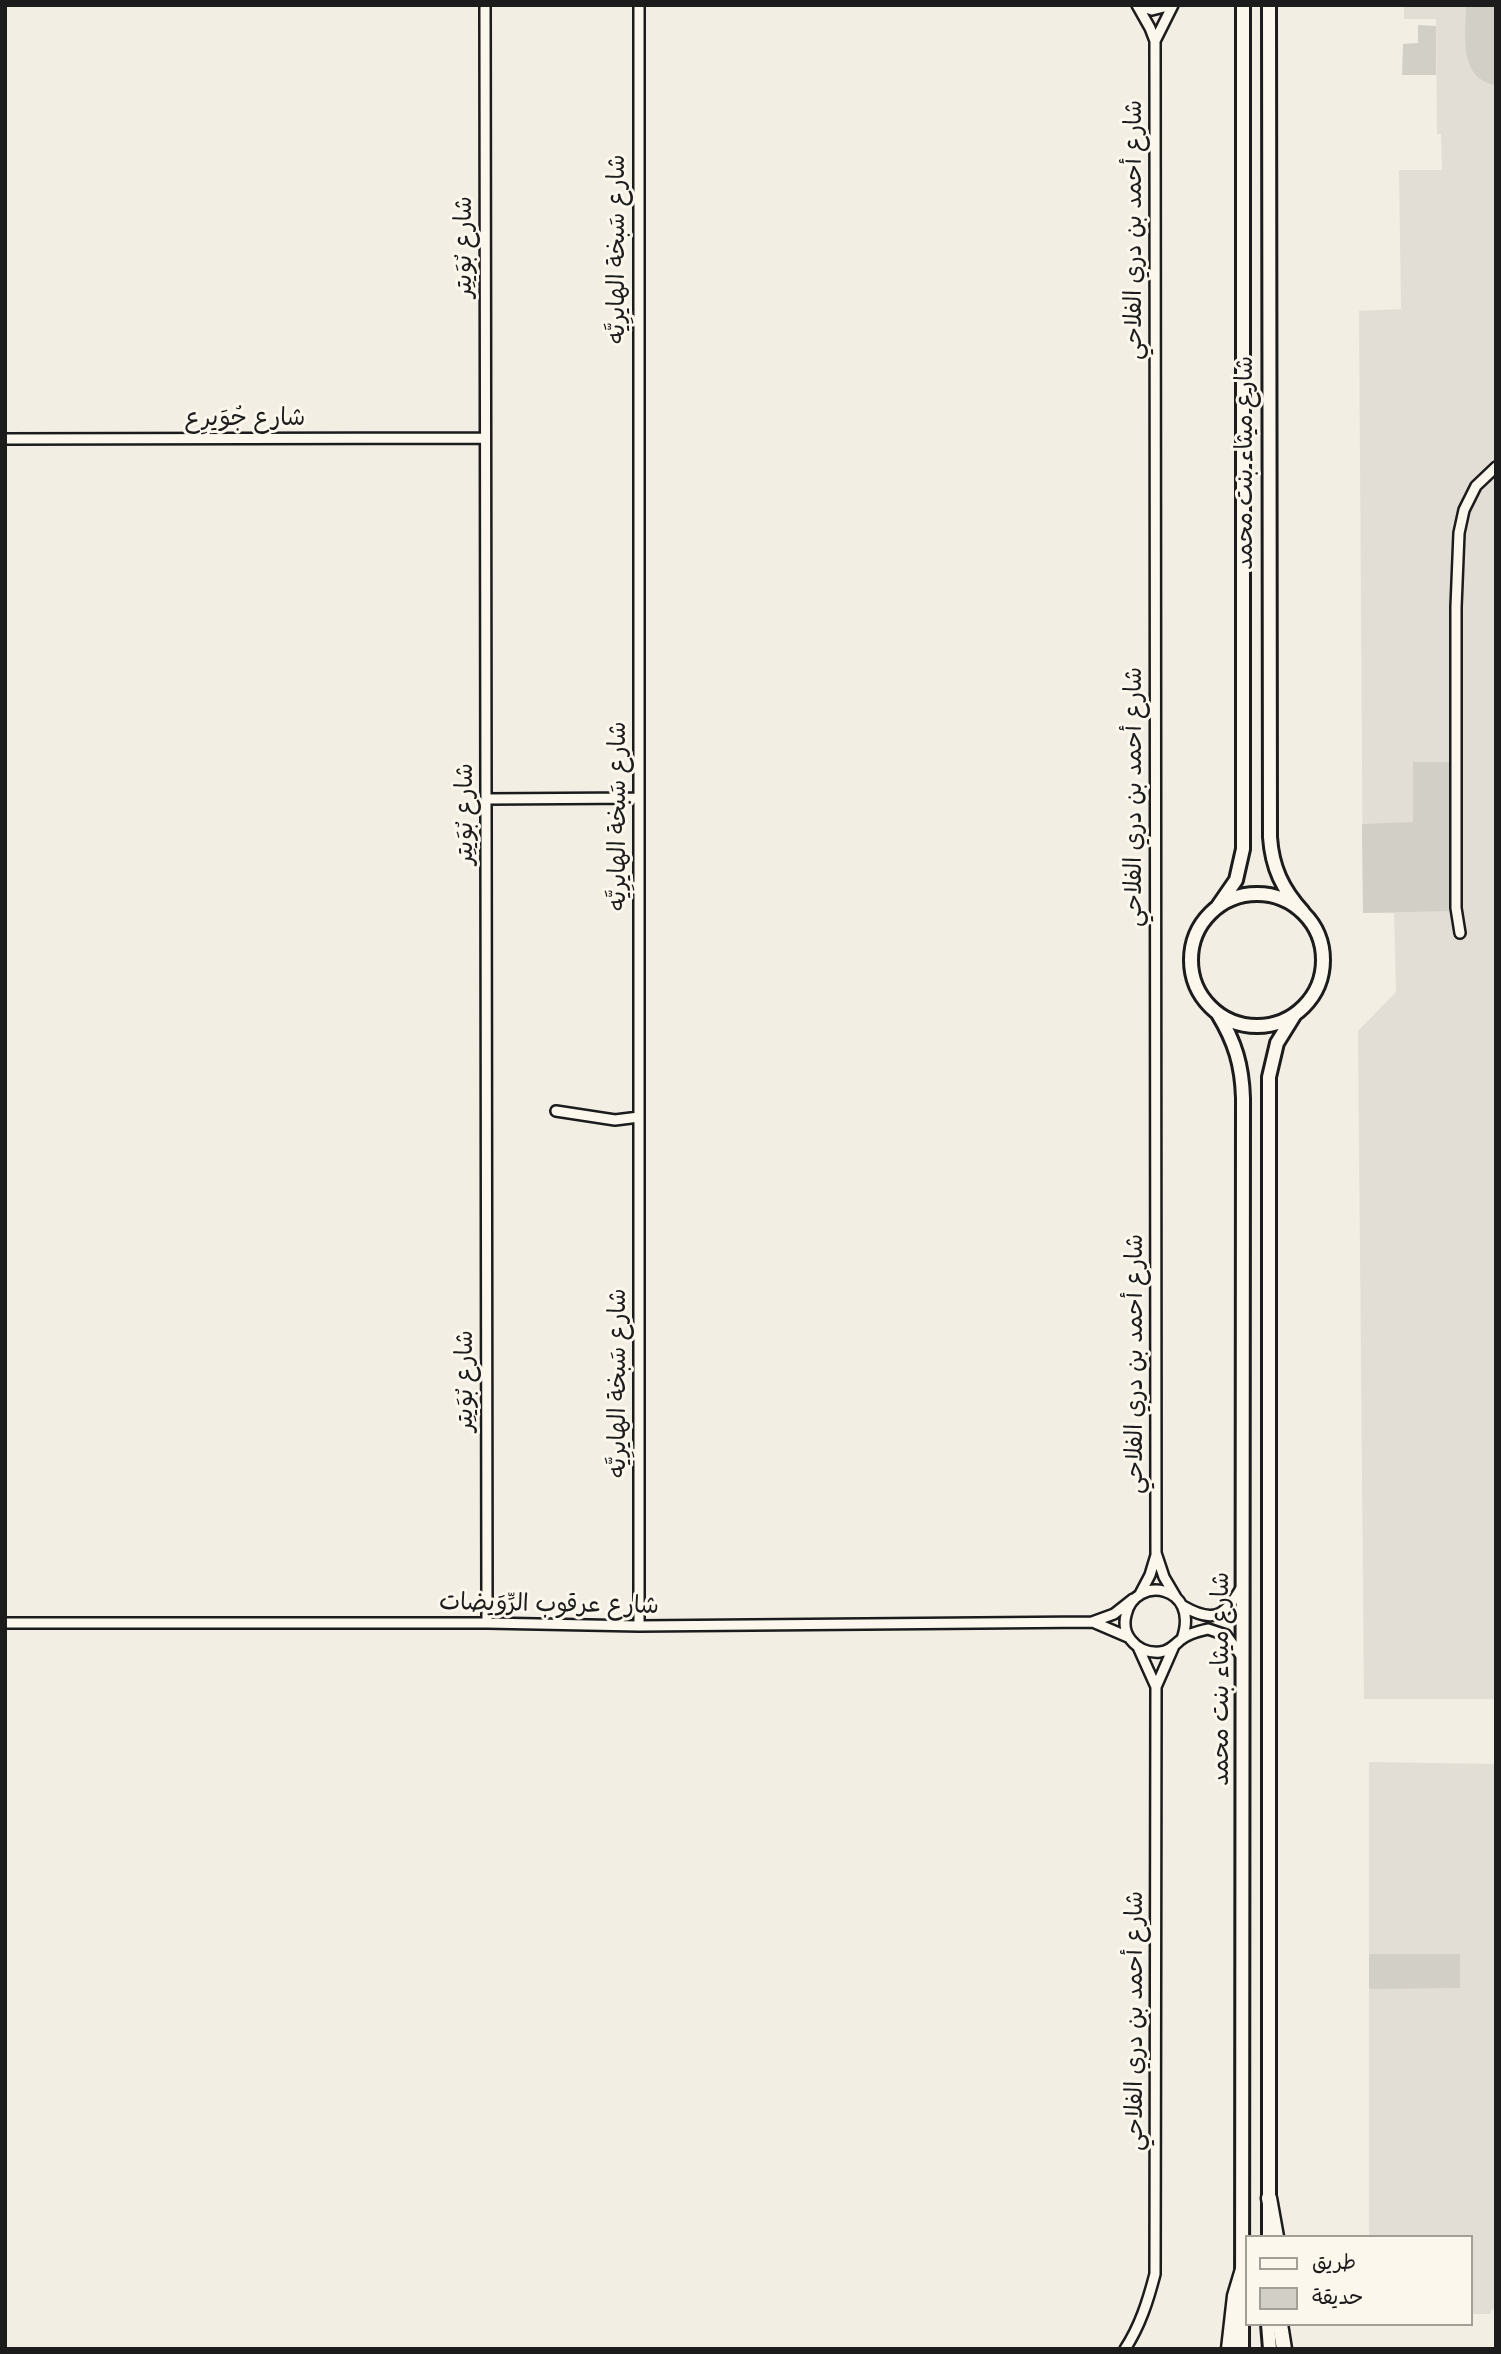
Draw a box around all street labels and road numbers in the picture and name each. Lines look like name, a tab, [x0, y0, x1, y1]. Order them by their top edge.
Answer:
street label: شارع أحمد بن دري الفلاحي	[1122, 100, 1150, 360]
street label: شارع سَبخة الهايرِيَّه	[605, 154, 633, 344]
street label: شارع بُوَيتِر	[452, 196, 480, 298]
street label: شارع ميثاء بنت محمد	[1233, 356, 1261, 570]
street label: شارع جُوَيرِع	[185, 406, 305, 434]
street label: شارع أحمد بن دري الفلاحي	[1122, 667, 1150, 927]
street label: شارع سَبخة الهايرِيَّه	[606, 721, 634, 911]
street label: شارع بُوَيتِر	[453, 763, 481, 865]
street label: شارع أحمد بن دري الفلاحي	[1123, 1234, 1151, 1494]
street label: شارع سَبخة الهايرِيَّه	[606, 1288, 634, 1478]
street label: شارع بُوَيتِر	[453, 1330, 481, 1432]
street label: شارع ميثاء بنت محمد	[1209, 1572, 1237, 1786]
street label: شارع عرقوب الرِّوَيضات	[439, 1590, 659, 1622]
street label: شارع أحمد بن دري الفلاحي	[1123, 1891, 1151, 2151]

